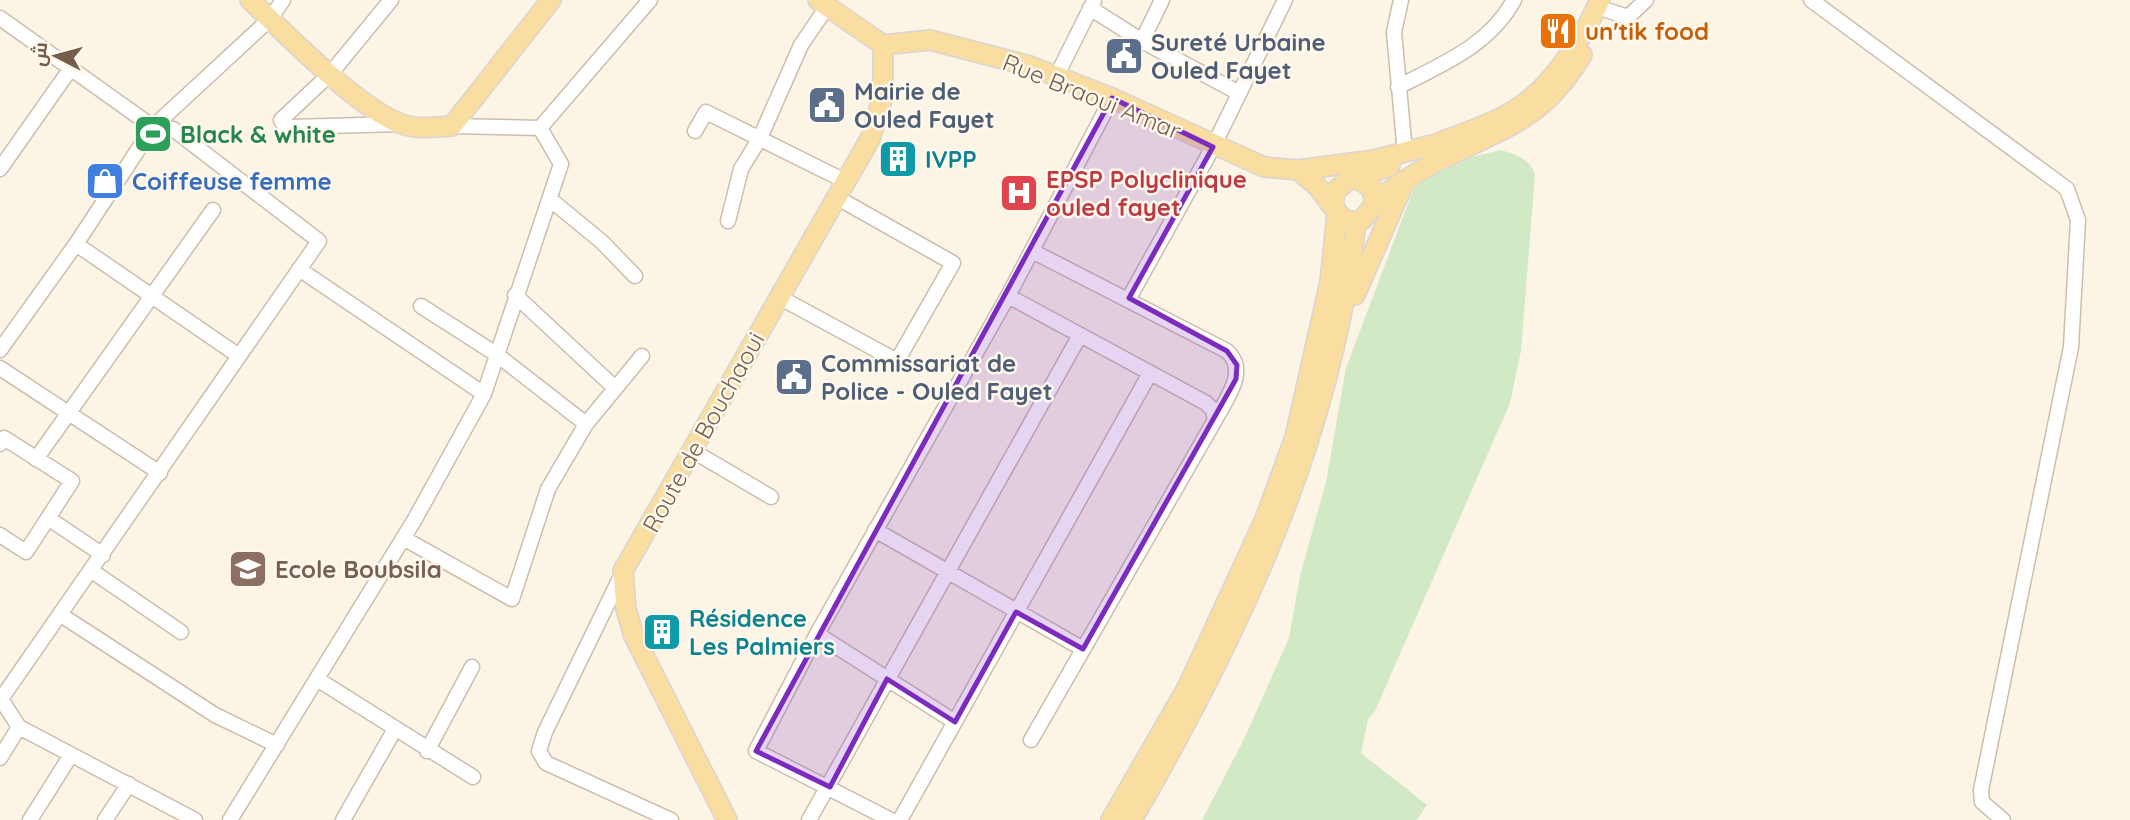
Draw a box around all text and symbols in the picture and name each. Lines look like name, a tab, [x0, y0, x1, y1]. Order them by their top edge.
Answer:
restaurant icon: un'tik food	[1537, 10, 1579, 52]
place label: un'tik food	[1585, 16, 1709, 46]
north arrow	[21, 21, 91, 91]
place label: Sureté Urbaine Ouled Fayet	[1151, 27, 1326, 85]
public building icon: Sureté Urbaine Ouled Fayet	[1103, 35, 1145, 77]
text: ش	[26, 41, 52, 68]
street label: Rue Braoui Amar	[998, 47, 1186, 145]
place label: Mairie de Ouled Fayet	[854, 76, 995, 134]
public building icon: Mairie de Ouled Fayet	[806, 84, 848, 126]
sports icon: Black & white	[132, 113, 174, 155]
place label: Black & white	[180, 119, 336, 149]
building icon: IVPP	[877, 138, 919, 180]
place label: IVPP	[925, 144, 977, 174]
shop icon: Coiffeuse femme	[84, 160, 126, 202]
place label: EPSP Polyclinique ouled fayet	[1046, 164, 1247, 222]
place label: Coiffeuse femme	[132, 166, 332, 196]
hospital icon: EPSP Polyclinique ouled fayet	[998, 172, 1040, 214]
street label: Route de Bouchaoui	[635, 327, 771, 537]
place label: Commissariat de Police - Ouled Fayet	[821, 348, 1052, 406]
public building icon: Commissariat de Police - Ouled Fayet	[773, 356, 815, 398]
school or university icon: Ecole Boubsila	[227, 548, 269, 590]
place label: Ecole Boubsila	[275, 554, 442, 584]
place label: Résidence Les Palmiers	[689, 603, 835, 661]
building icon: Résidence Les Palmiers	[641, 611, 683, 653]

